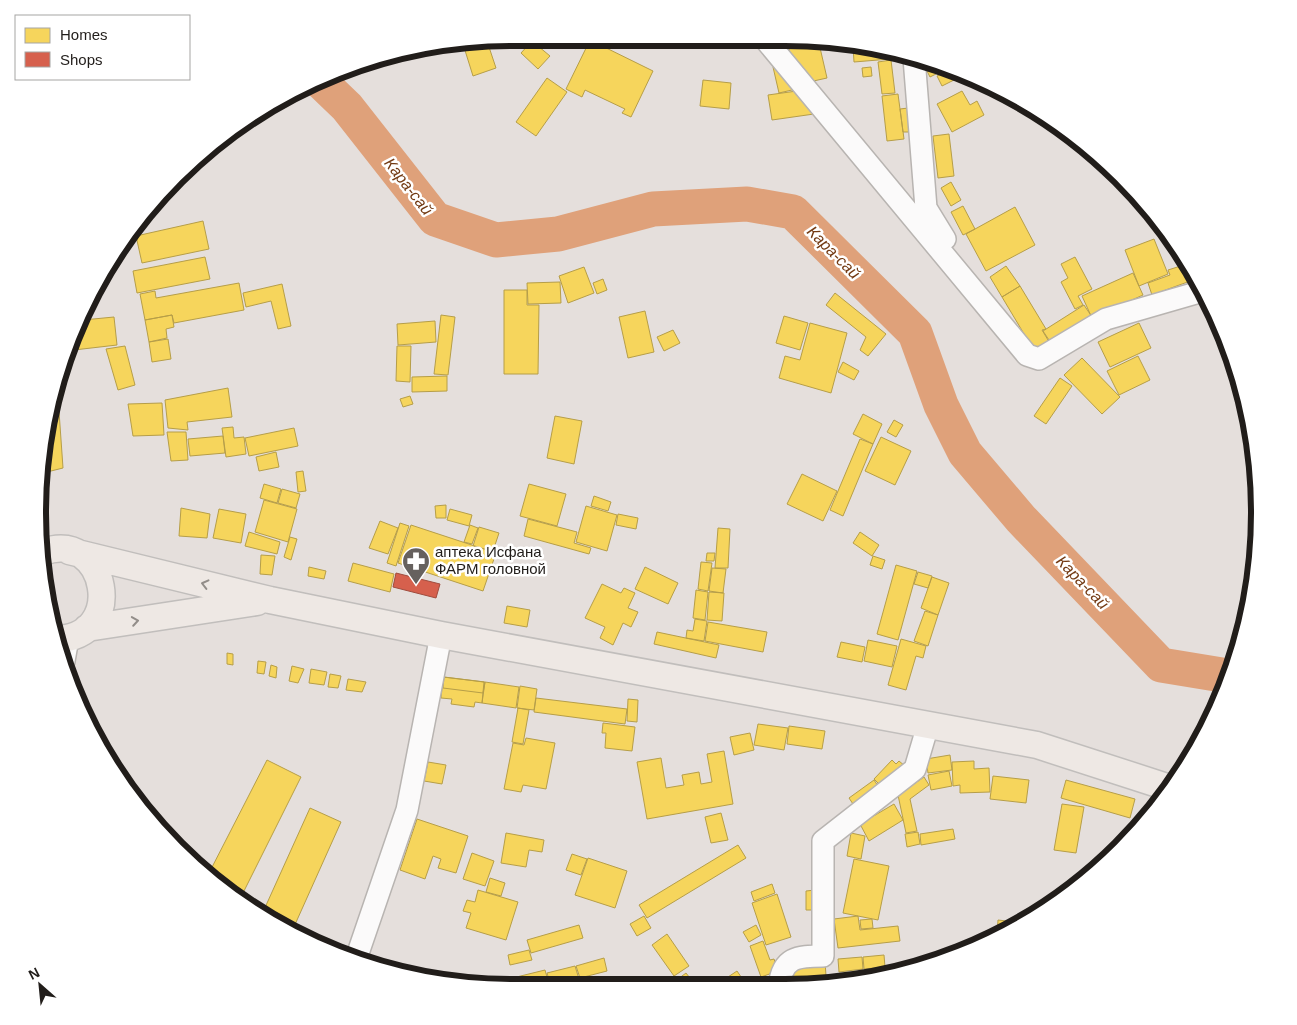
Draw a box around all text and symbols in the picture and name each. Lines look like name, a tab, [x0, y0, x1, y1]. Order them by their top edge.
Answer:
legend	[15, 15, 190, 80]
text: Homes	[60, 26, 108, 43]
text: Shops	[60, 51, 103, 68]
water label: Кара-сай	[381, 155, 436, 218]
water label: Кара-сай	[804, 223, 864, 282]
place label: аптека Исфана ФАРМ головной	[435, 543, 546, 577]
pharmacy icon: аптека Исфана ФАРМ головной	[401, 546, 431, 585]
water label: Кара-сай	[1053, 552, 1112, 613]
one-way arrow	[201, 579, 210, 590]
one-way arrow	[131, 616, 140, 626]
north arrow	[15, 960, 65, 1010]
text: N	[26, 964, 42, 983]

